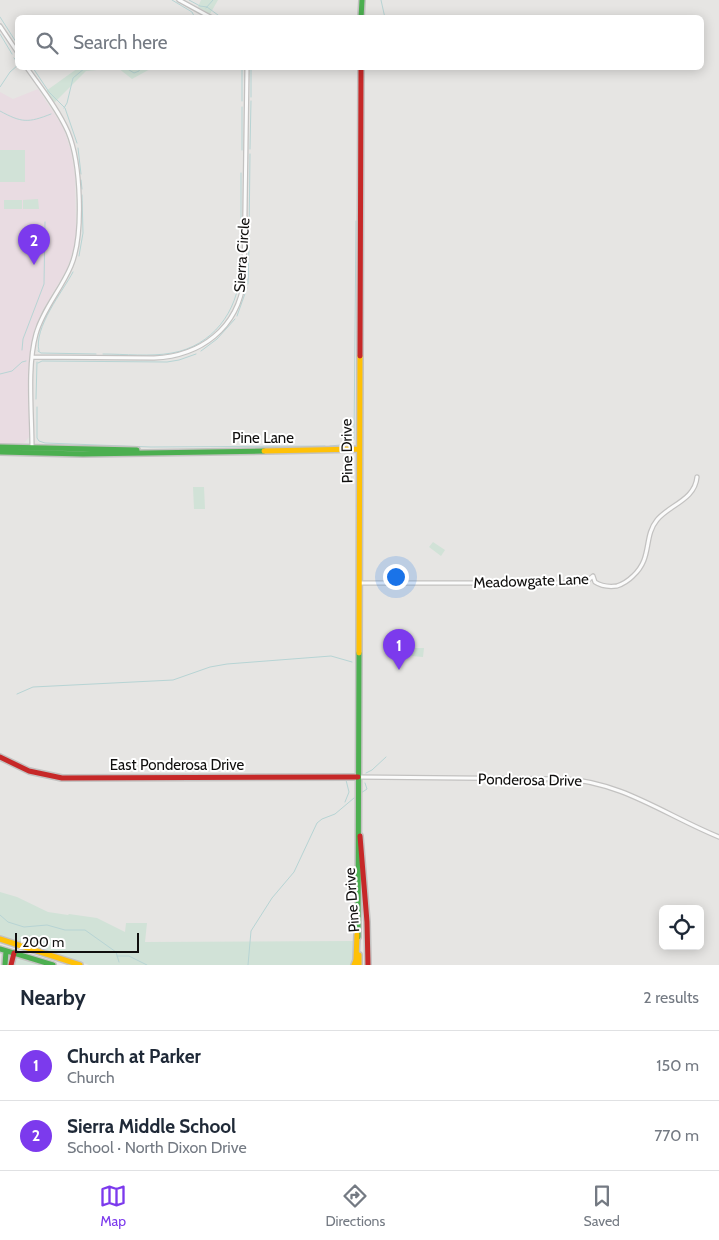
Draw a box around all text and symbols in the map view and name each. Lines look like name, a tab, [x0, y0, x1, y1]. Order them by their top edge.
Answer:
search box	[15, 15, 704, 70]
icon: search	[33, 29, 61, 57]
text: Search here	[73, 31, 167, 54]
street label: Sierra Circle	[230, 217, 254, 293]
pin: 2	[18, 224, 50, 265]
street label: Pine Drive	[337, 418, 357, 484]
street label: Pine Lane	[232, 429, 294, 447]
your location	[383, 564, 409, 590]
street label: Meadowgate Lane	[473, 570, 589, 592]
pin: 1	[383, 629, 415, 670]
street label: East Ponderosa Drive	[110, 756, 245, 774]
street label: Ponderosa Drive	[478, 770, 583, 790]
street label: Pine Drive	[341, 867, 363, 933]
map controls	[659, 905, 704, 950]
button: locate	[659, 905, 704, 950]
scale bar	[15, 930, 139, 953]
text: 200 m	[22, 933, 64, 951]
text: Nearby	[20, 985, 86, 1010]
text: 2 results	[643, 988, 699, 1007]
text: Church at Parker	[67, 1045, 201, 1068]
text: 1	[33, 1056, 39, 1075]
text: 150 m	[656, 1056, 699, 1075]
text: Church	[67, 1068, 115, 1087]
text: Sierra Middle School	[67, 1115, 236, 1138]
text: 2	[32, 1126, 40, 1145]
text: 770 m	[654, 1126, 699, 1145]
text: School · North Dixon Drive	[67, 1138, 247, 1157]
tab: Map	[99, 1182, 127, 1230]
tab: Directions	[325, 1182, 385, 1230]
tab: Saved	[583, 1182, 620, 1230]

